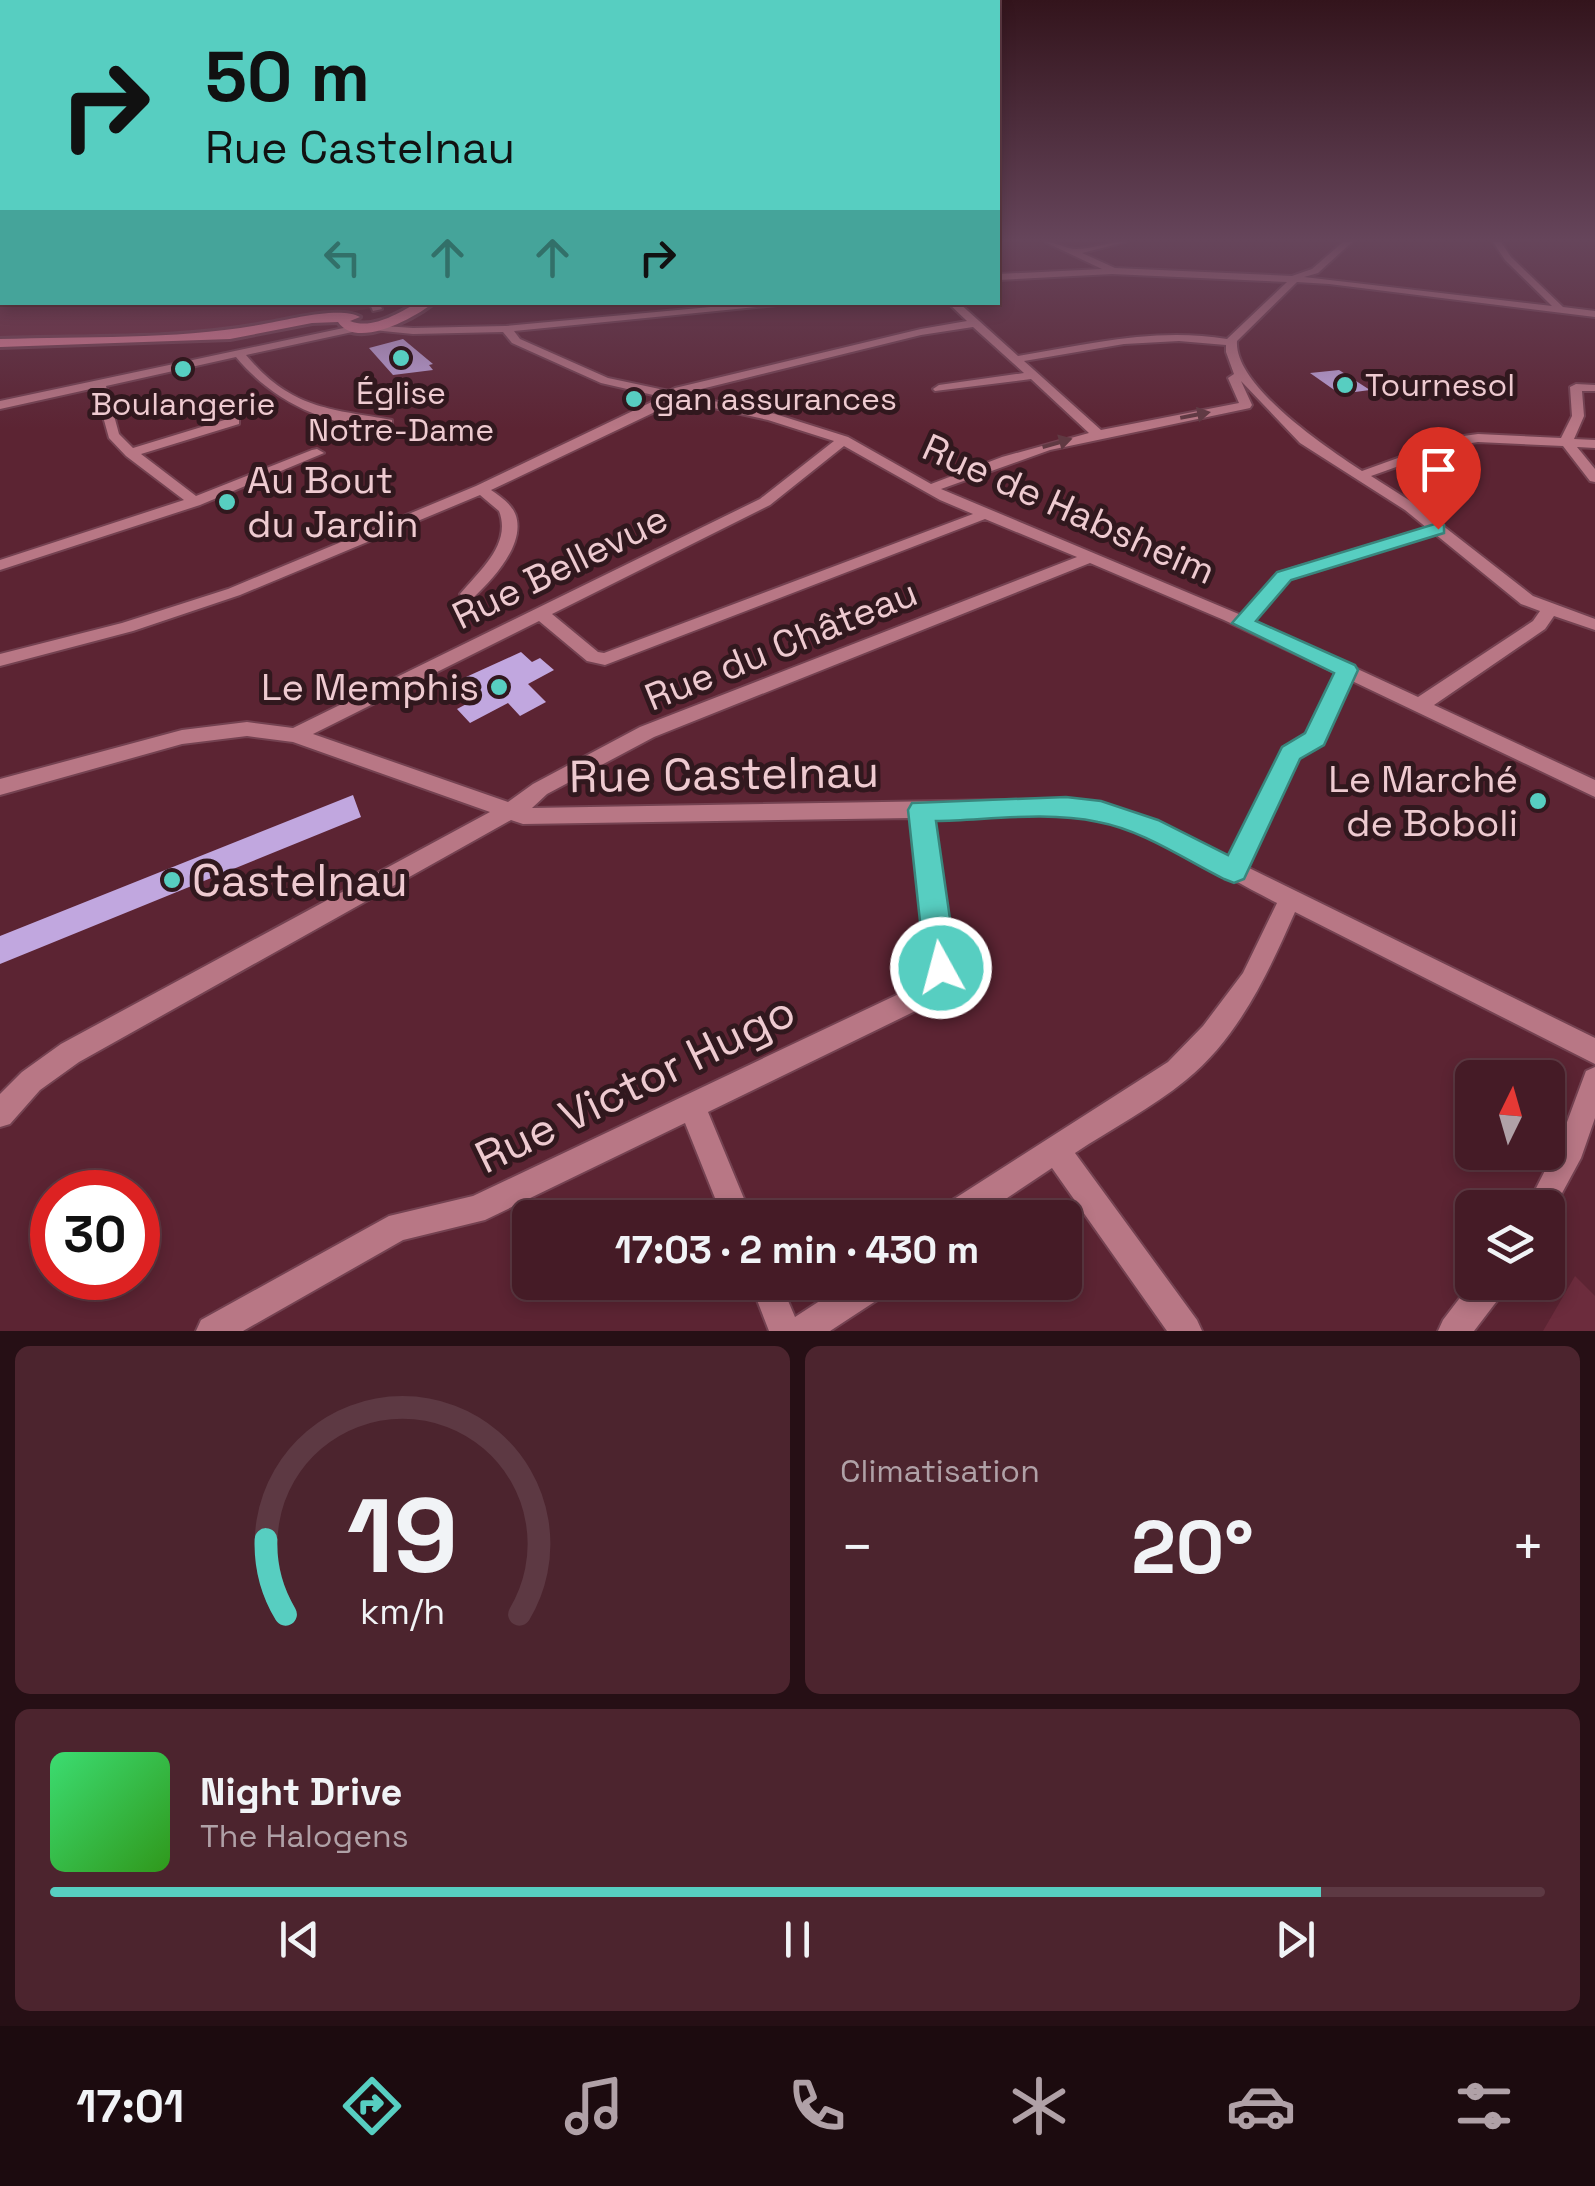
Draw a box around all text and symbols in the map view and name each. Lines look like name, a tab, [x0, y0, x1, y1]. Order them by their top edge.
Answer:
text: 50 m	[205, 32, 370, 121]
icon: right	[40, 40, 170, 170]
text: Rue Castelnau	[205, 119, 515, 176]
icon: left	[315, 230, 370, 285]
icon: ahead	[420, 230, 475, 285]
icon: ahead	[525, 230, 580, 285]
icon: right	[630, 230, 685, 285]
marker: Église Notre-Dame	[390, 347, 412, 369]
marker: Boulangerie	[172, 358, 194, 380]
place label: Tournesol	[1365, 365, 1515, 405]
place label: Église Notre-Dame	[308, 373, 494, 450]
marker: Tournesol	[1334, 374, 1356, 396]
place label: gan assurances	[654, 379, 897, 419]
place label: Boulangerie	[91, 384, 275, 424]
marker: gan assurances	[623, 388, 645, 410]
one-way arrow	[1180, 407, 1211, 422]
street label: Rue de Habsheim	[915, 423, 1223, 595]
pin	[1396, 427, 1481, 530]
one-way arrow	[1042, 435, 1073, 450]
icon: arrive	[1411, 442, 1466, 497]
place label: Au Bout du Jardin	[247, 456, 419, 548]
marker: Au Bout du Jardin	[216, 491, 238, 513]
street label: Rue Bellevue	[444, 494, 676, 640]
street label: Rue du Château	[638, 569, 924, 721]
place label: Le Memphis	[261, 663, 479, 711]
marker: Le Memphis	[488, 676, 510, 698]
street label: Rue Castelnau	[569, 743, 879, 805]
place label: Le Marché de Boboli	[1328, 755, 1518, 847]
marker: Le Marché de Boboli	[1527, 790, 1549, 812]
place label: Castelnau	[192, 852, 408, 909]
marker: Castelnau	[161, 869, 183, 891]
position arrow	[889, 916, 993, 1020]
street label: Rue Victor Hugo	[466, 982, 804, 1186]
north arrow	[1455, 1060, 1565, 1170]
map controls	[1455, 1060, 1565, 1300]
speed limit sign: 30	[30, 1170, 160, 1300]
button: layers	[1455, 1190, 1565, 1300]
text: 17:03 · 2 min · 430 m	[615, 1226, 979, 1274]
text: Climatisation	[840, 1451, 1040, 1491]
text: 19	[347, 1470, 458, 1602]
text: 20°	[1131, 1499, 1254, 1595]
text: −	[840, 1512, 874, 1582]
text: +	[1511, 1512, 1545, 1582]
text: km/h	[360, 1589, 445, 1634]
text: Night Drive	[200, 1768, 402, 1816]
text: The Halogens	[200, 1816, 409, 1856]
icon: previous	[272, 1912, 327, 1967]
icon: pause	[770, 1912, 825, 1967]
icon: next	[1268, 1912, 1323, 1967]
icon: directions	[337, 2071, 407, 2141]
icon: music	[559, 2071, 629, 2141]
icon: phone	[782, 2071, 852, 2141]
icon: climate	[1004, 2071, 1074, 2141]
icon: car	[1226, 2071, 1296, 2141]
icon: filters	[1449, 2071, 1519, 2141]
text: 17:01	[76, 2078, 184, 2135]

